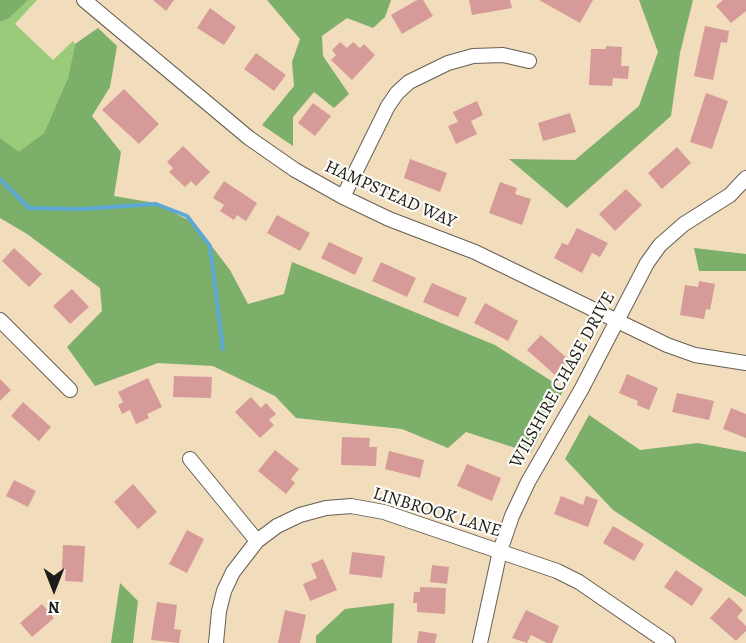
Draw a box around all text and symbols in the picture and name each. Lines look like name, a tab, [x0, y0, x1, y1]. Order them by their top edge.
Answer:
street label: HAMPSTEAD WAY	[321, 156, 459, 234]
street label: WILSHIRE CHASE DRIVE	[506, 288, 620, 472]
street label: LINBROOK LANE	[370, 483, 504, 543]
north arrow	[24, 559, 84, 619]
text: N	[48, 596, 60, 618]

